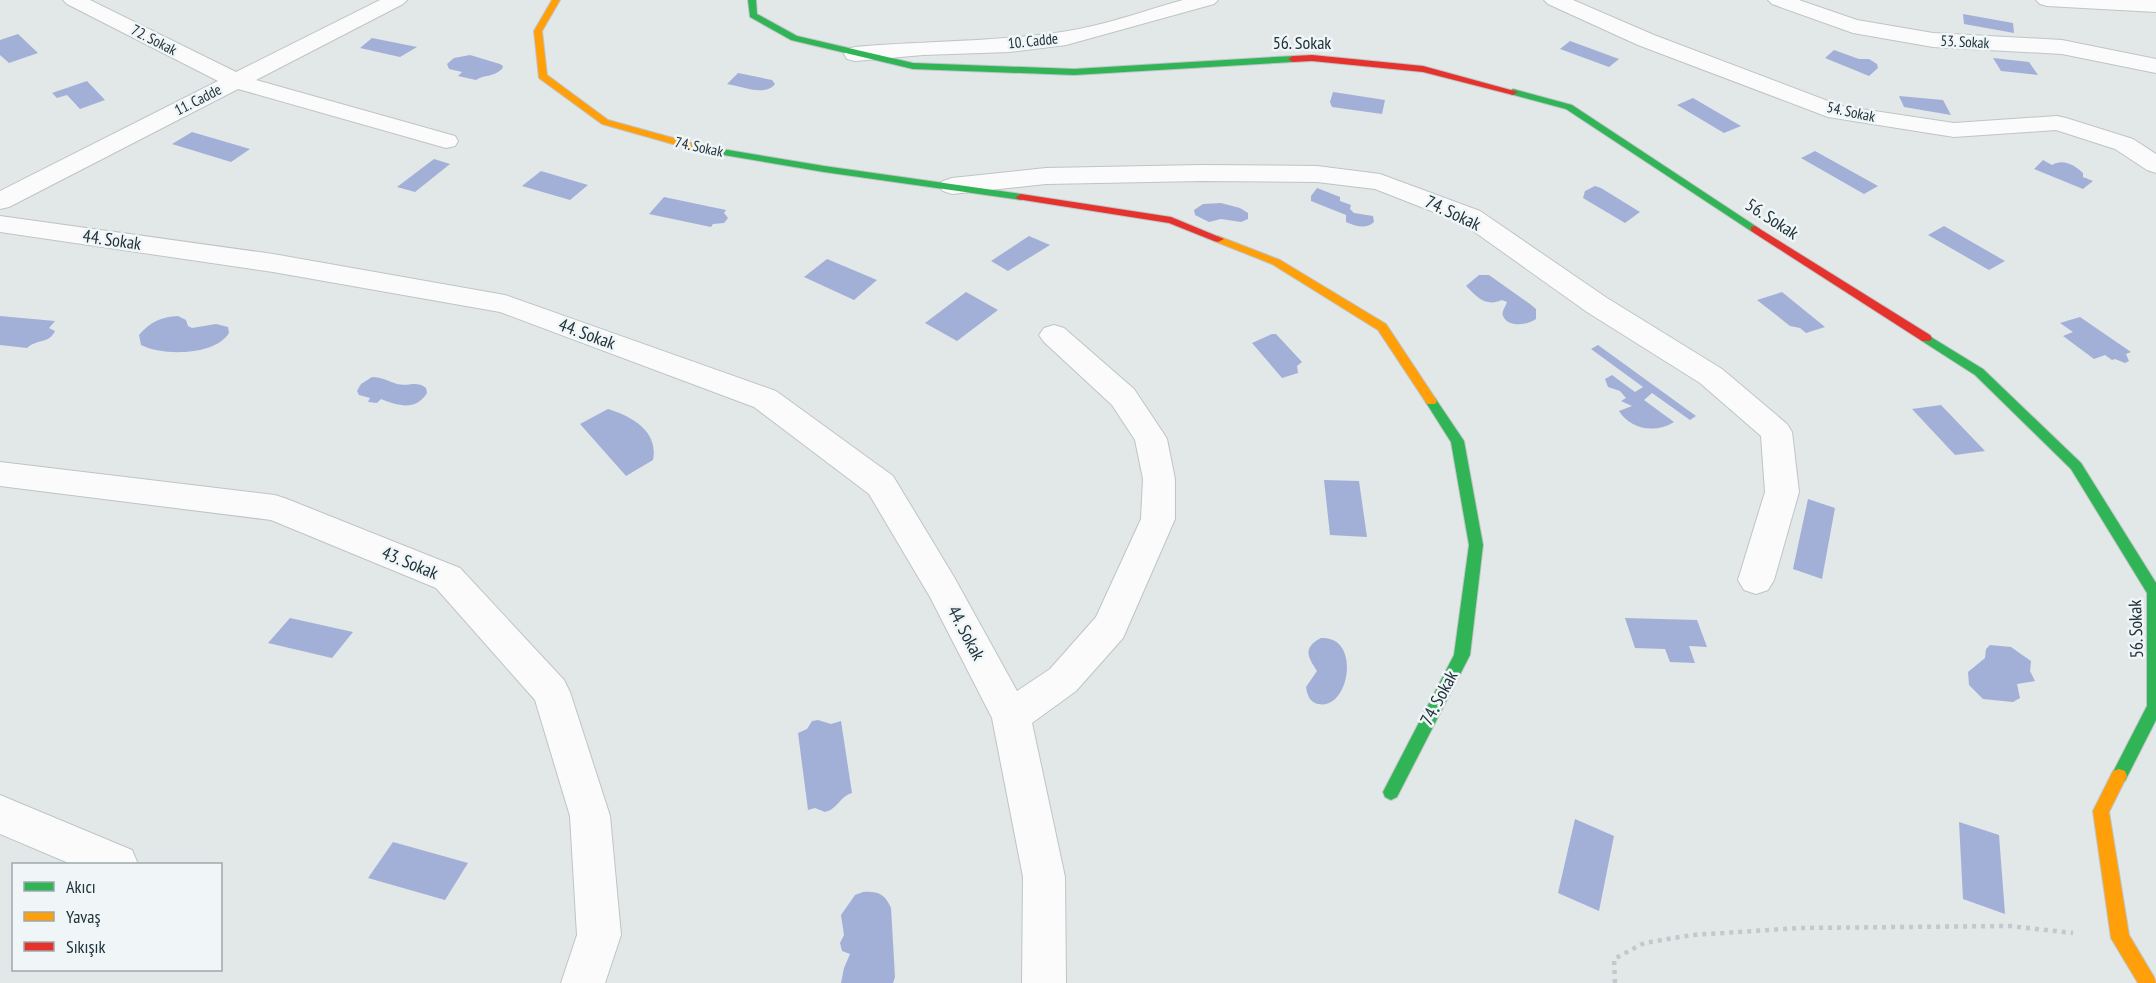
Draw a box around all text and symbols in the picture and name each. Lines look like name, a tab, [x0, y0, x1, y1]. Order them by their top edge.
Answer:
street label: 72. Sokak	[128, 20, 180, 59]
street label: 10. Cadde	[1007, 28, 1059, 53]
street label: 56. Sokak	[1273, 31, 1331, 54]
street label: 53. Sokak	[1940, 31, 1990, 52]
street label: 11. Cadde	[171, 80, 224, 119]
street label: 54. Sokak	[1825, 97, 1877, 126]
street label: 74. Sokak	[673, 132, 725, 161]
street label: 74. Sokak	[1422, 190, 1485, 235]
street label: 56. Sokak	[1741, 193, 1803, 244]
street label: 44. Sokak	[81, 224, 143, 255]
street label: 44. Sokak	[556, 313, 619, 354]
street label: 43. Sokak	[379, 541, 442, 584]
street label: 56. Sokak	[2123, 599, 2148, 659]
street label: 44. Sokak	[943, 601, 990, 664]
street label: 74. Sokak	[1415, 666, 1462, 729]
legend	[12, 863, 222, 971]
text: Akıcı	[66, 875, 96, 898]
text: Yavaş	[66, 905, 101, 928]
text: Sıkışık	[66, 935, 105, 958]

